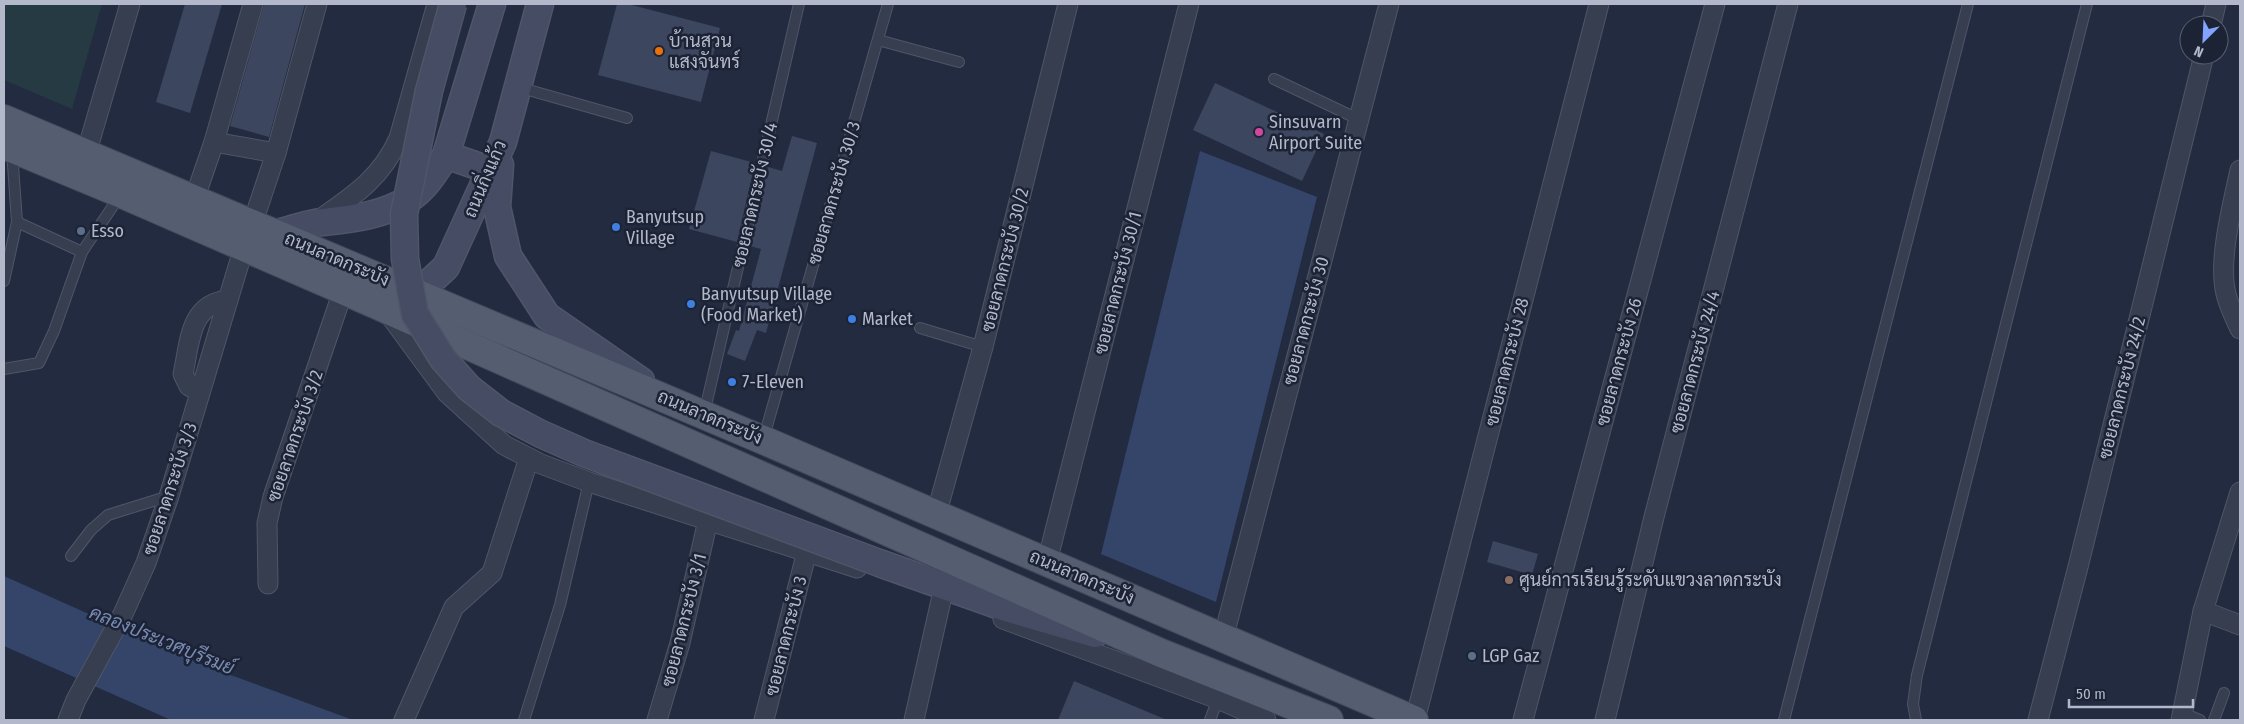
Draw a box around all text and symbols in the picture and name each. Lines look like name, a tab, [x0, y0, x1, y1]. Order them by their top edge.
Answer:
north arrow	[2179, 15, 2229, 65]
place label: บ้านสวน แสงจันทร์	[669, 29, 740, 73]
text: N	[2192, 42, 2206, 61]
marker: บ้านสวน แสงจันทร์	[653, 45, 665, 57]
place label: Sinsuvarn Airport Suite	[1269, 111, 1362, 154]
street label: ซอยลาดกระบัง 30/3	[803, 119, 865, 267]
street label: ซอยลาดกระบัง 30/4	[728, 120, 782, 270]
marker: Sinsuvarn Airport Suite	[1253, 126, 1265, 138]
street label: ถนนกิ่งแก้ว	[455, 135, 511, 221]
street label: ซอยลาดกระบัง 30/2	[976, 186, 1034, 334]
place label: Banyutsup Village	[626, 206, 704, 249]
street label: ซอยลาดกระบัง 30/1	[1090, 209, 1146, 357]
place label: Esso	[91, 220, 124, 242]
marker: Banyutsup Village	[610, 221, 622, 233]
marker: Esso	[75, 225, 87, 237]
street label: ถนนลาดกระบัง	[281, 227, 393, 291]
street label: ซอยลาดกระบัง 30	[1278, 254, 1334, 388]
place label: Banyutsup Village (Food Market)	[701, 283, 832, 326]
street label: ซอยลาดกระบัง 24/4	[1665, 288, 1725, 436]
street label: ซอยลาดกระบัง 28	[1480, 296, 1534, 428]
street label: ซอยลาดกระบัง 26	[1591, 296, 1647, 428]
marker: Banyutsup Village (Food Market)	[685, 298, 697, 310]
place label: Market	[862, 308, 913, 330]
marker: Market	[846, 313, 858, 325]
street label: ซอยลาดกระบัง 24/2	[2094, 314, 2150, 462]
street label: ซอยลาดกระบัง 3/2	[262, 367, 328, 505]
place label: 7-Eleven	[742, 371, 804, 393]
marker: 7-Eleven	[726, 376, 738, 388]
street label: ถนนลาดกระบัง	[654, 385, 766, 449]
street label: ซอยลาดกระบัง 3/3	[138, 420, 202, 558]
street label: ถนนลาดกระบัง	[1026, 545, 1138, 609]
street label: ซอยลาดกระบัง 3/1	[657, 551, 711, 689]
place label: ศูนย์การเรียนรู้ระดับแขวงลาดกระบัง	[1519, 567, 1782, 593]
street label: ซอยลาดกระบัง 3	[760, 574, 812, 698]
marker: ศูนย์การเรียนรู้ระดับแขวงลาดกระบัง	[1503, 574, 1515, 586]
water label: คลองประเวศบุรีรมย์	[86, 600, 241, 682]
place label: LGP Gaz	[1482, 645, 1539, 667]
marker: LGP Gaz	[1466, 650, 1478, 662]
scale bar	[2069, 676, 2193, 708]
text: 50 m	[2076, 685, 2106, 703]

